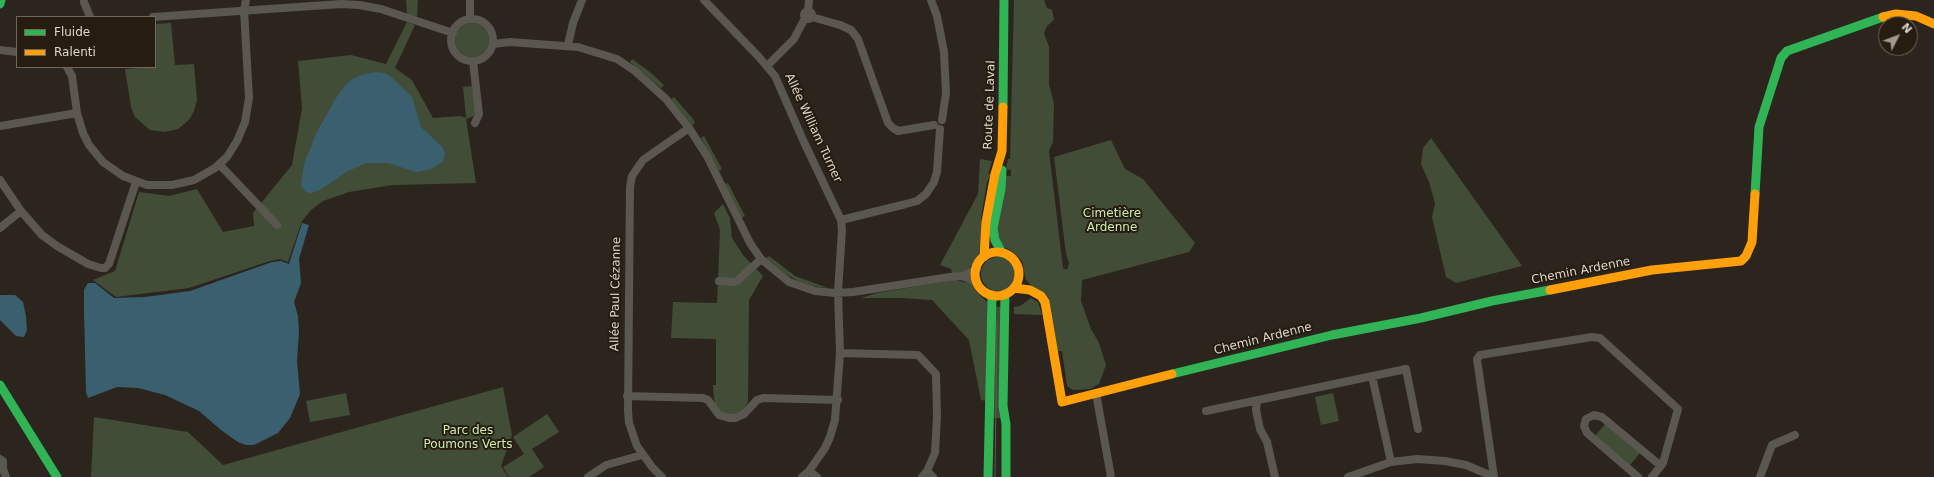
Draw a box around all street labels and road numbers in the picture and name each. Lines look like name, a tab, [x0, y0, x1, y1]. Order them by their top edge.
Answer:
street label: Route de Laval	[981, 60, 999, 150]
street label: Allée William Turner	[781, 71, 845, 185]
street label: Allée Paul Cézanne	[608, 237, 624, 351]
street label: Chemin Ardenne	[1530, 254, 1632, 288]
street label: Chemin Ardenne	[1213, 320, 1313, 358]

